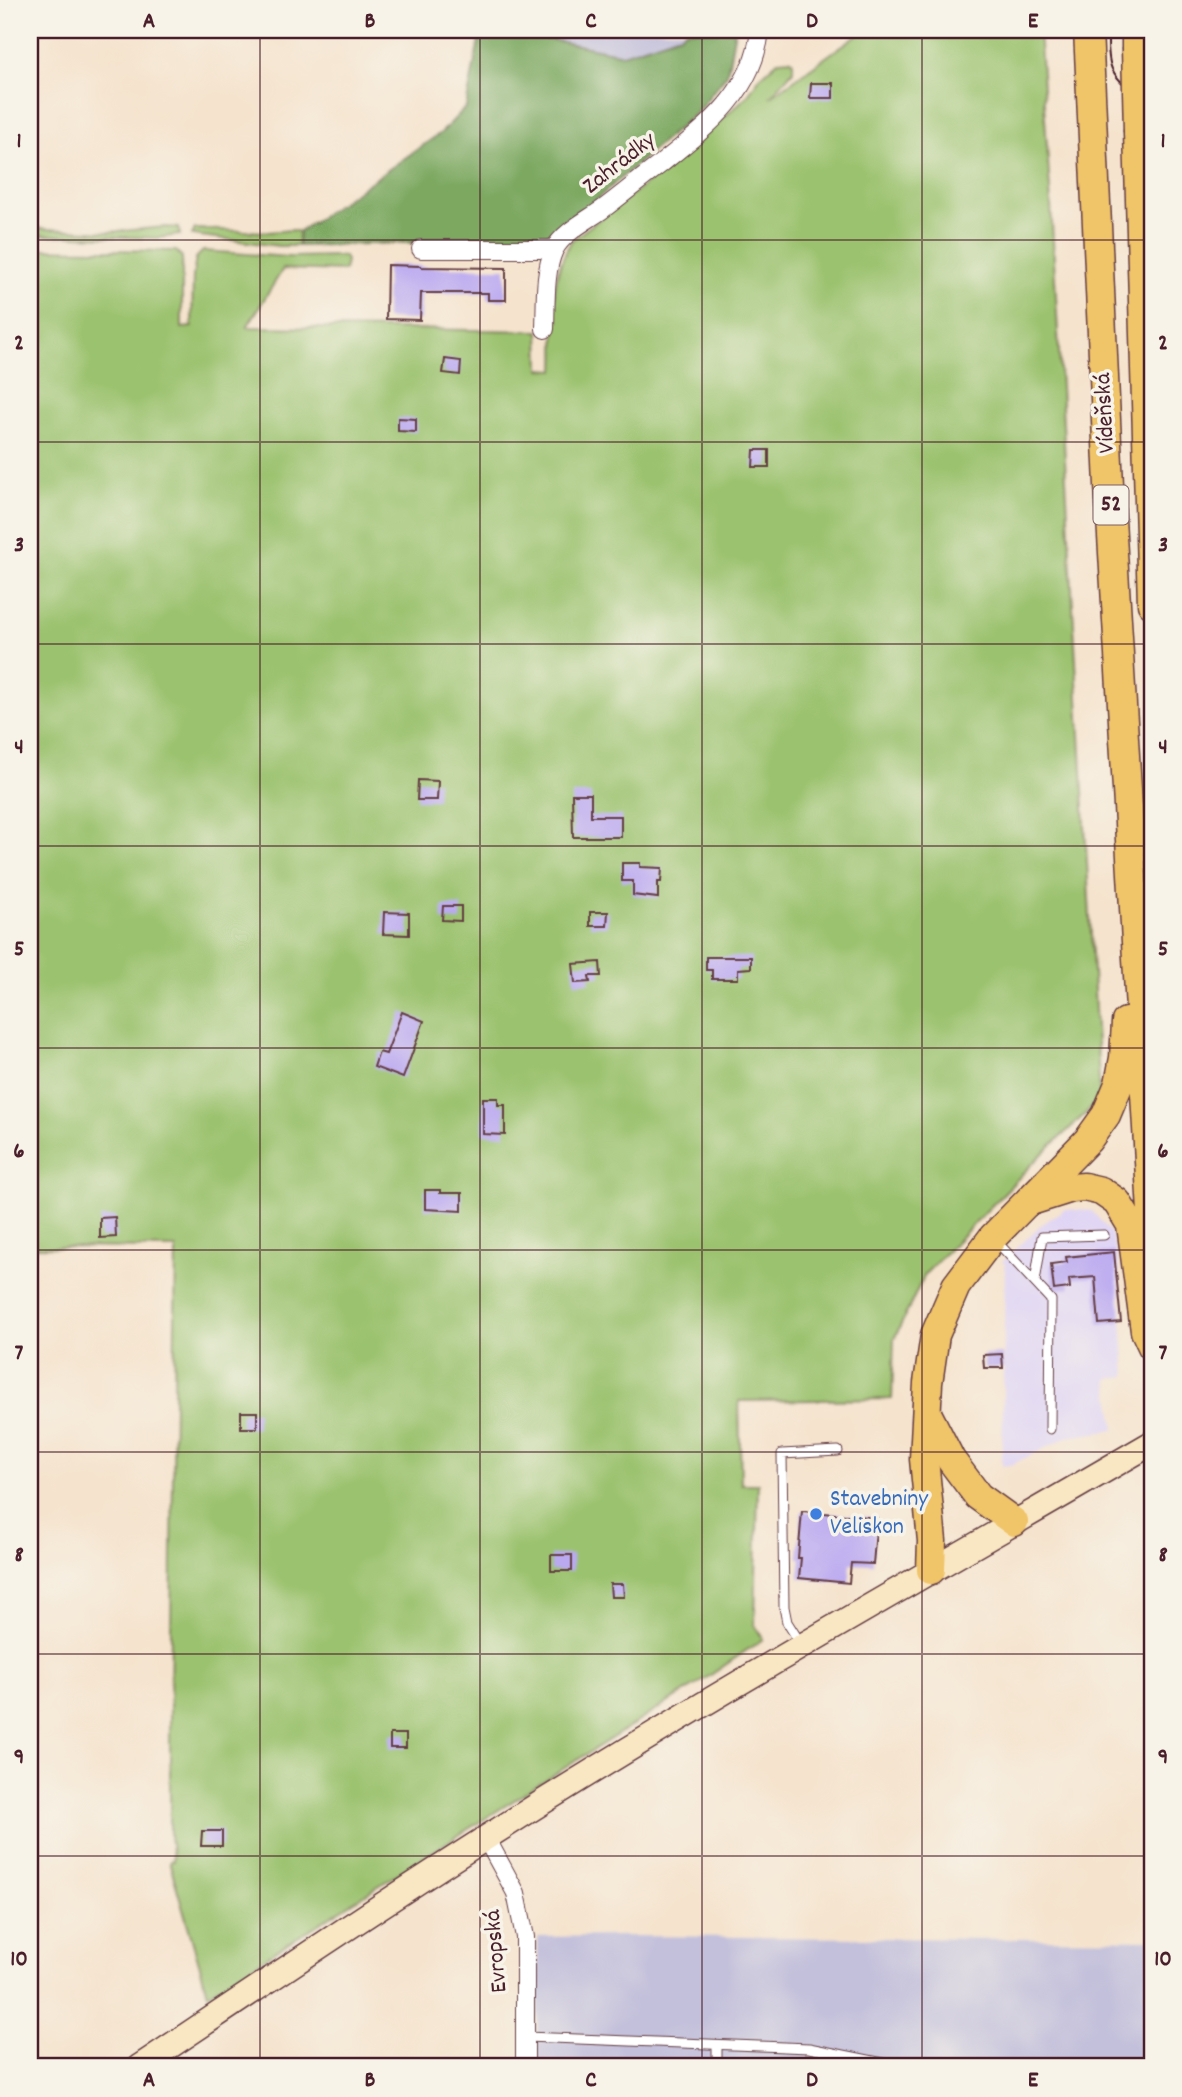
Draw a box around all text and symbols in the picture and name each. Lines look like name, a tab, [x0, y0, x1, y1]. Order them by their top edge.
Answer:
text: A	[143, 6, 155, 39]
text: B	[365, 6, 376, 39]
text: C	[585, 6, 597, 39]
text: D	[806, 6, 818, 39]
text: E	[1028, 6, 1039, 39]
street label: Zahrádky	[576, 124, 665, 203]
text: 1	[16, 126, 22, 159]
text: 1	[1160, 126, 1166, 159]
text: 2	[14, 328, 24, 361]
text: 2	[1158, 328, 1168, 361]
street label: Vídeňská	[1087, 372, 1125, 454]
road number: 52	[1094, 485, 1128, 524]
text: 3	[14, 530, 24, 563]
text: 3	[1158, 530, 1168, 563]
text: 4	[14, 732, 24, 765]
text: 4	[1158, 732, 1168, 765]
text: 5	[14, 934, 24, 967]
text: 5	[1158, 934, 1168, 967]
text: 6	[13, 1136, 25, 1169]
text: 6	[1157, 1136, 1169, 1169]
text: 7	[15, 1338, 24, 1371]
text: 7	[1159, 1338, 1168, 1371]
place label: Stavebniny Veliskon	[830, 1483, 929, 1545]
marker: Stavebniny Veliskon	[808, 1506, 824, 1522]
text: 8	[14, 1540, 24, 1573]
text: 8	[1158, 1540, 1168, 1573]
text: 9	[14, 1742, 24, 1775]
text: 9	[1158, 1742, 1168, 1775]
street label: Evropská	[476, 1908, 518, 1994]
text: 10	[10, 1944, 28, 1977]
text: 10	[1154, 1944, 1172, 1977]
text: A	[143, 2065, 155, 2097]
text: B	[365, 2065, 376, 2097]
text: C	[585, 2065, 597, 2097]
text: D	[806, 2065, 818, 2097]
text: E	[1028, 2065, 1039, 2097]

